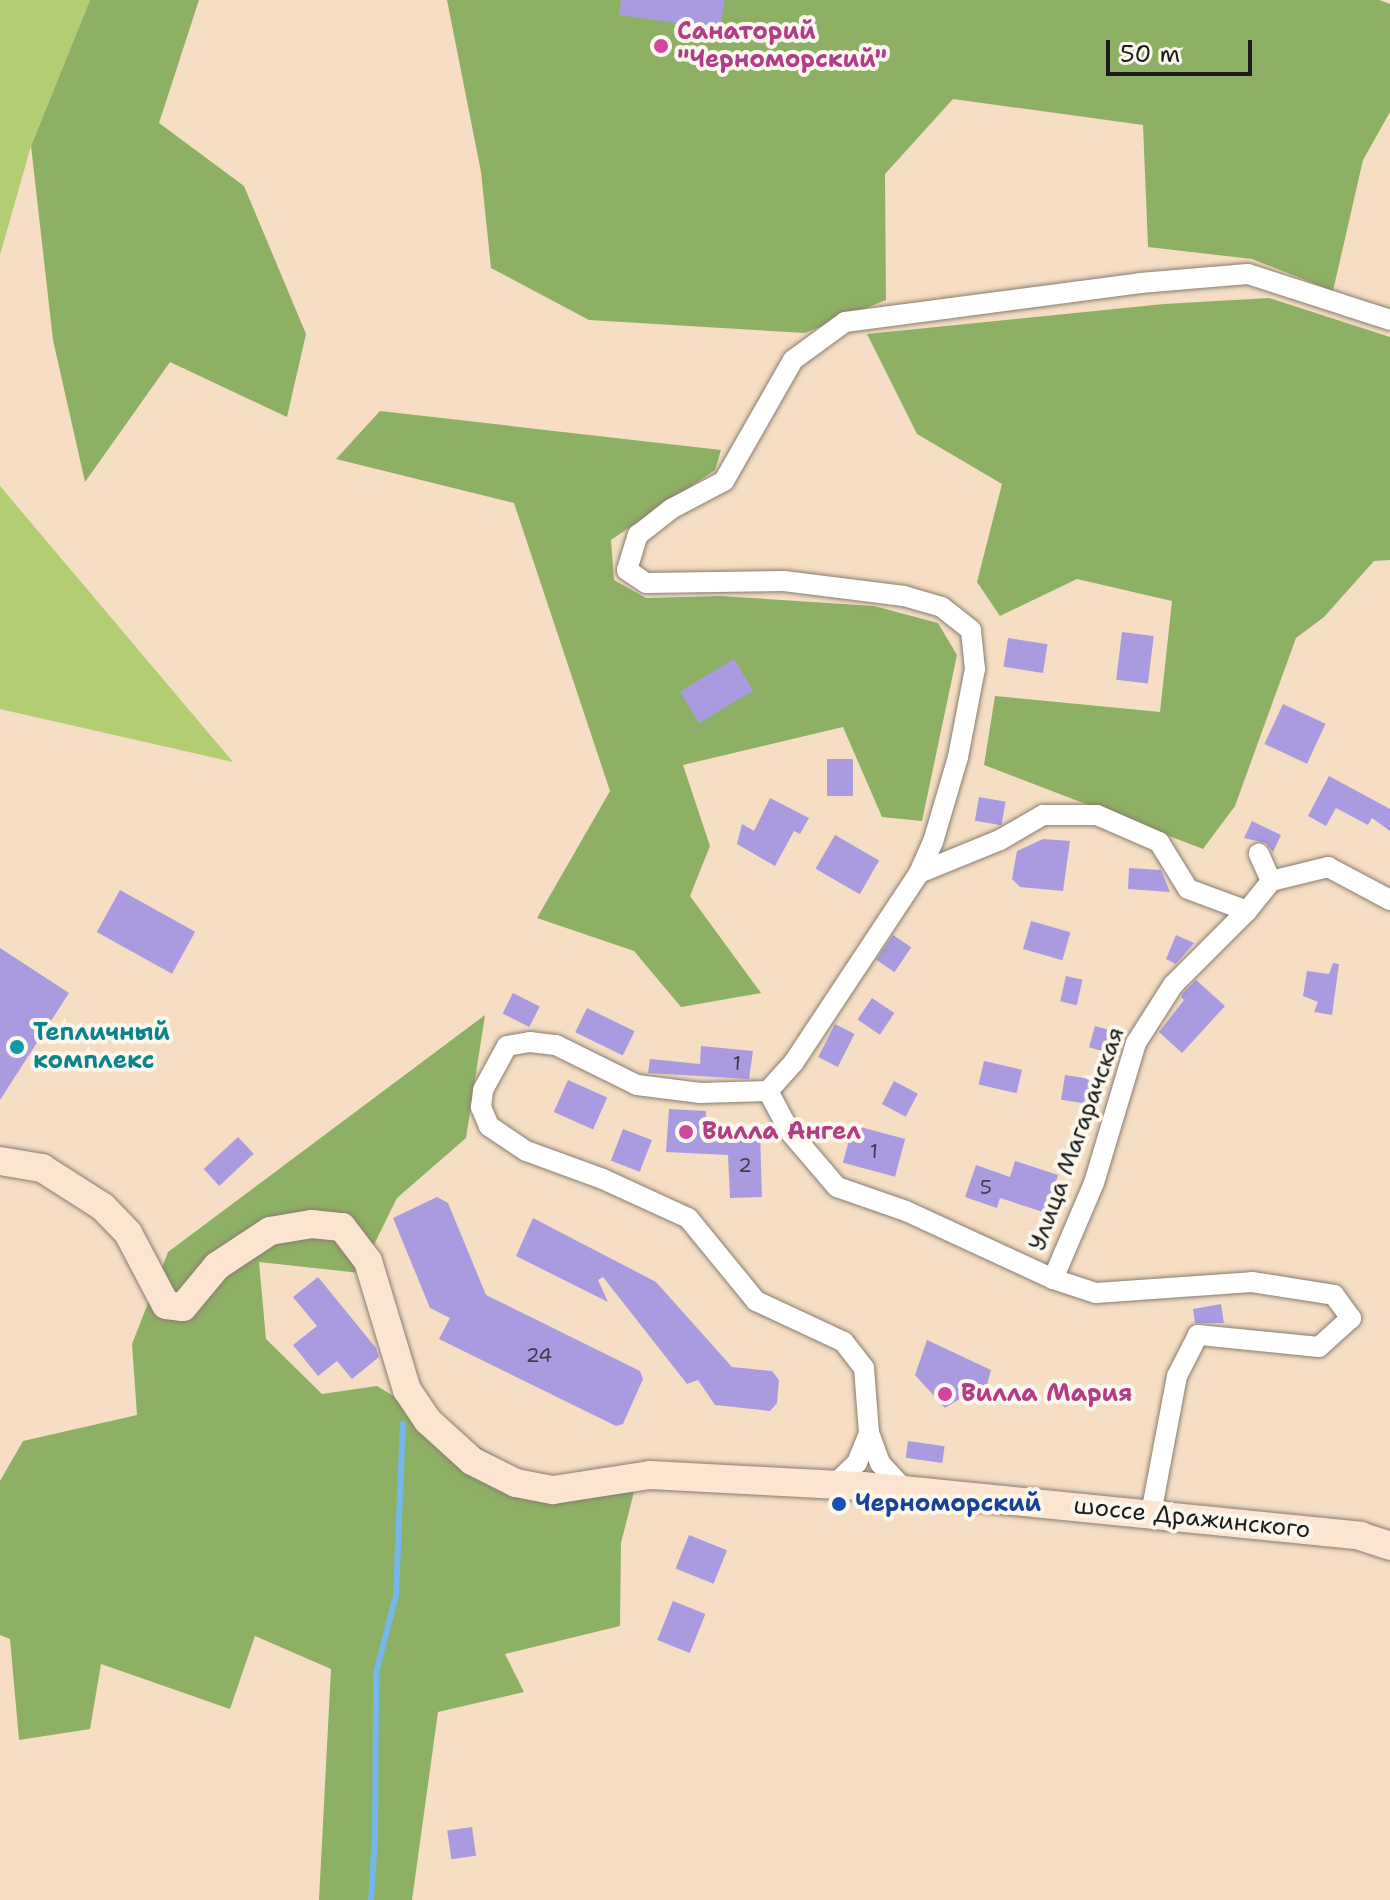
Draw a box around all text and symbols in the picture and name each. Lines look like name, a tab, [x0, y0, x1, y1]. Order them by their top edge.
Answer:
place label: Санаторий "Черноморский"	[677, 18, 887, 74]
scale bar	[1110, 24, 1256, 74]
marker: Санаторий "Черноморский"	[652, 37, 670, 55]
text: 50 m	[1120, 38, 1180, 70]
place label: Тепличный комплекс	[33, 1019, 170, 1075]
street label: Улица Магарачская	[1023, 1023, 1131, 1255]
marker: Тепличный комплекс	[8, 1038, 26, 1056]
house number: 1	[733, 1051, 741, 1075]
place label: Вилла Ангел	[702, 1118, 861, 1146]
marker: Вилла Ангел	[677, 1123, 695, 1141]
house number: 1	[870, 1139, 878, 1163]
house number: 2	[738, 1153, 752, 1177]
house number: 5	[980, 1175, 992, 1199]
house number: 24	[526, 1343, 552, 1367]
place label: Вилла Мария	[961, 1380, 1132, 1408]
marker: Вилла Мария	[936, 1385, 954, 1403]
place label: Черноморский	[855, 1490, 1041, 1518]
street label: шоссе Дражинского	[1072, 1491, 1312, 1545]
marker: Черноморский	[830, 1495, 848, 1513]

